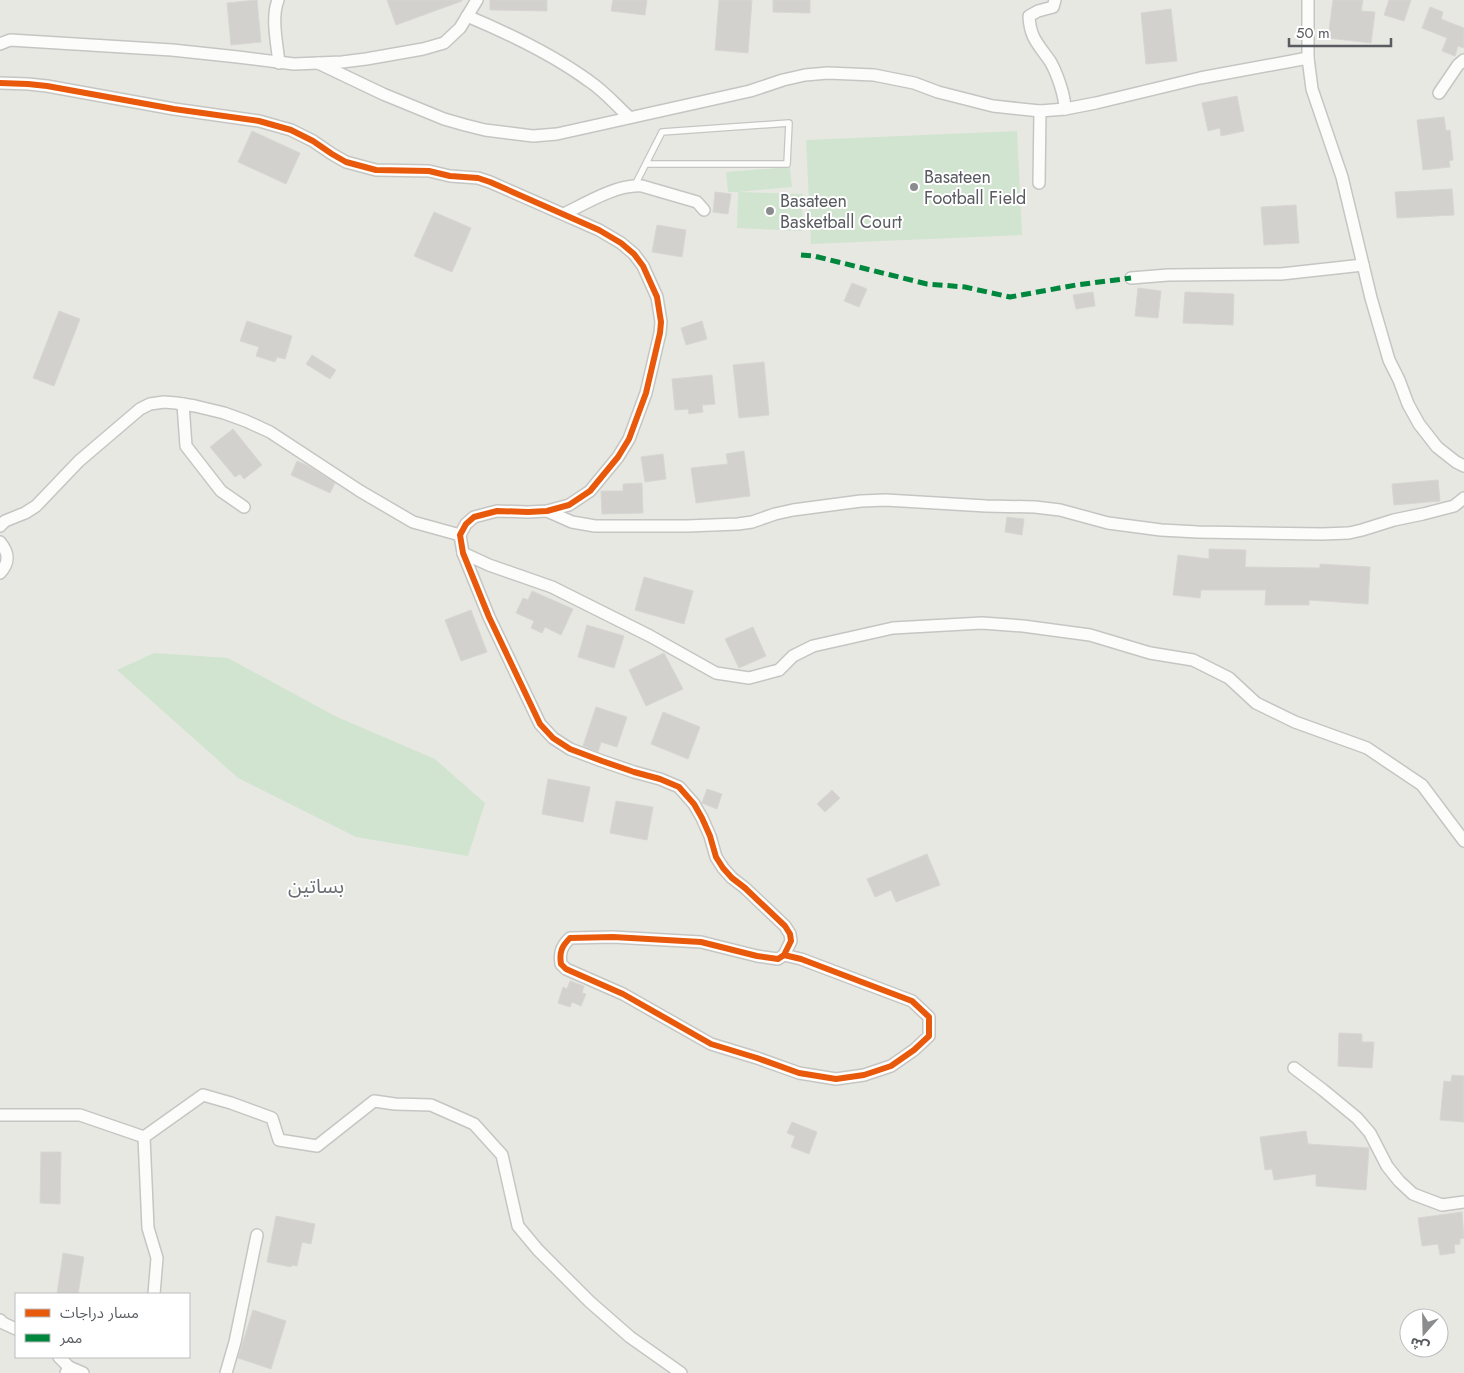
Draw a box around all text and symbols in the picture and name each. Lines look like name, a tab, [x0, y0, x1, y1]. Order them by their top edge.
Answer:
scale bar	[1289, 15, 1392, 47]
text: 50 m	[1296, 22, 1330, 44]
place label: Basateen Football Field	[924, 164, 1026, 211]
marker: Basateen Football Field	[908, 181, 920, 193]
place label: Basateen Basketball Court	[780, 188, 903, 235]
marker: Basateen Basketball Court	[764, 205, 776, 217]
district label: بساتين	[288, 872, 344, 901]
legend	[15, 1293, 190, 1358]
text: مسار دراجات	[60, 1302, 139, 1324]
north arrow	[1399, 1308, 1449, 1358]
text: ممر	[59, 1327, 83, 1349]
text: ش	[1407, 1333, 1432, 1358]

